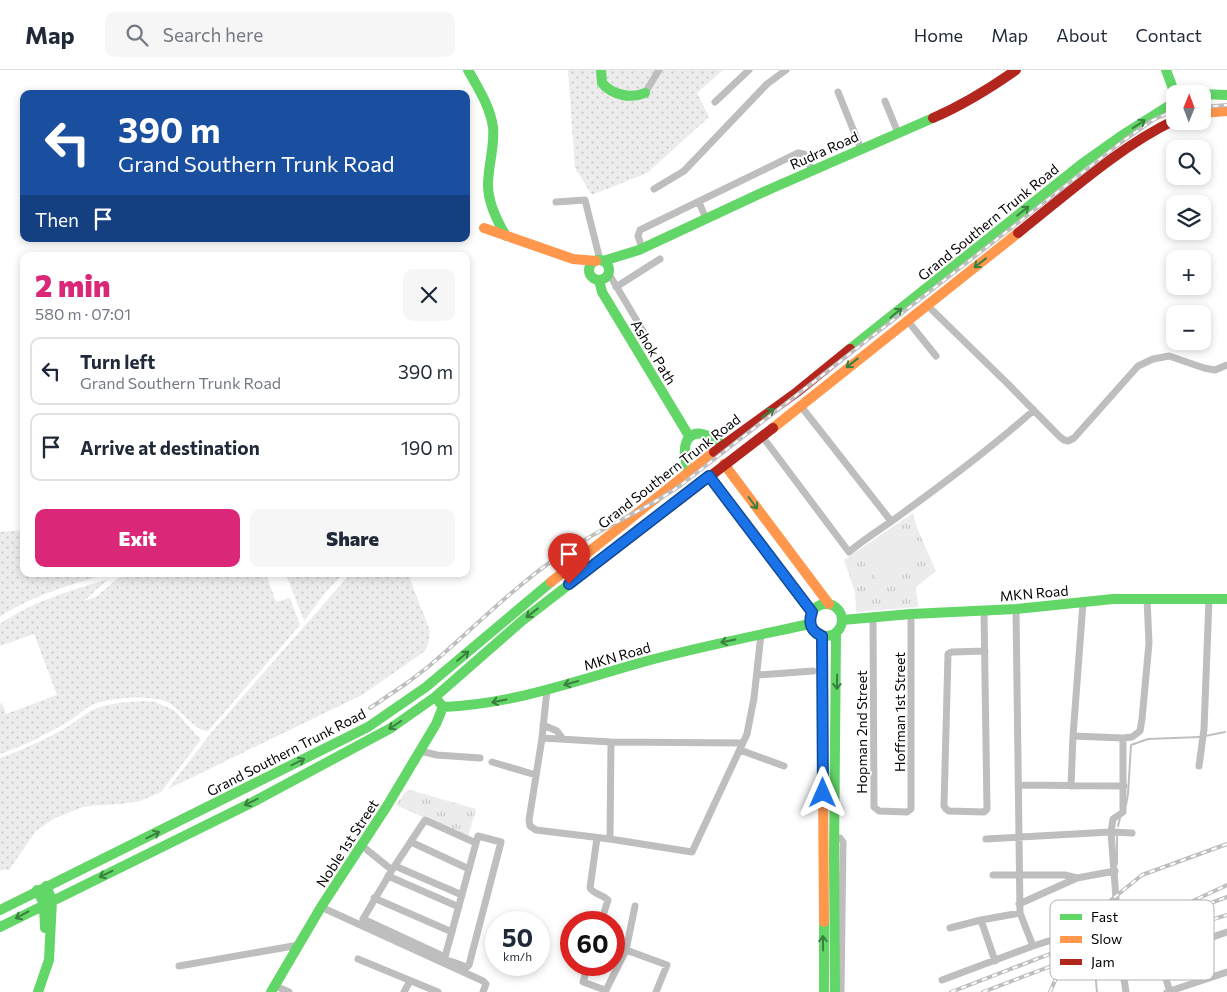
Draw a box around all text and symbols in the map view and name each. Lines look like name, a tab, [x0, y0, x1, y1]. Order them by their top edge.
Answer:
search box	[105, 12, 455, 57]
text: Map	[25, 20, 75, 49]
icon: search	[123, 21, 151, 49]
text: Search here	[163, 23, 263, 46]
text: Home	[914, 24, 963, 46]
text: Map	[991, 24, 1028, 46]
text: About	[1056, 24, 1108, 46]
text: Contact	[1136, 24, 1202, 46]
north arrow	[1166, 85, 1211, 130]
map controls	[1166, 85, 1211, 350]
text: 390 m	[118, 107, 220, 150]
icon: left	[35, 110, 100, 175]
one-way arrow	[1131, 119, 1145, 129]
street label: Rudra Road	[787, 127, 861, 173]
button: search	[1166, 140, 1211, 185]
text: Grand Southern Trunk Road	[118, 150, 394, 177]
street label: Grand Southern Trunk Road	[914, 160, 1062, 284]
button: layers	[1166, 195, 1211, 240]
icon: arrive	[89, 205, 117, 233]
one-way arrow	[1016, 206, 1029, 217]
text: Then	[35, 208, 79, 231]
button: +	[1166, 250, 1211, 295]
one-way arrow	[973, 258, 987, 268]
text: 2 min	[35, 266, 110, 303]
button: close	[403, 269, 455, 321]
text: 580 m · 07:01	[35, 304, 131, 323]
button: −	[1166, 305, 1211, 350]
one-way arrow	[889, 307, 902, 318]
street label: Ashok Path	[628, 317, 680, 387]
text: Turn left	[80, 350, 155, 373]
icon: left	[37, 357, 65, 385]
one-way arrow	[846, 358, 859, 369]
text: 390 m	[398, 360, 453, 383]
text: Grand Southern Trunk Road	[80, 373, 281, 392]
one-way arrow	[761, 408, 775, 418]
street label: Grand Southern Trunk Road	[594, 410, 744, 532]
icon: arrive	[37, 433, 65, 461]
text: Arrive at destination	[80, 436, 260, 459]
text: 190 m	[401, 436, 453, 459]
one-way arrow	[748, 496, 758, 510]
button: Exit	[35, 509, 240, 567]
button: Share	[250, 509, 455, 567]
pin	[548, 533, 590, 584]
icon: arrive	[555, 540, 583, 568]
street label: MKN Road	[999, 582, 1069, 604]
one-way arrow	[525, 608, 539, 618]
one-way arrow	[721, 637, 737, 647]
street label: MKN Road	[582, 638, 652, 674]
one-way arrow	[456, 650, 469, 661]
street label: Hoffman 1st Street	[891, 652, 908, 772]
street label: Hopman 2nd Street	[853, 670, 870, 794]
one-way arrow	[832, 673, 842, 689]
one-way arrow	[563, 679, 579, 688]
one-way arrow	[492, 697, 508, 706]
street label: Grand Southern Trunk Road	[204, 705, 368, 799]
one-way arrow	[388, 720, 402, 730]
one-way arrow	[290, 757, 305, 766]
position arrow	[796, 766, 848, 818]
street label: Noble 1st Street	[312, 796, 382, 890]
one-way arrow	[244, 797, 259, 807]
one-way arrow	[145, 829, 160, 839]
one-way arrow	[98, 869, 113, 879]
legend	[1050, 900, 1214, 980]
text: Fast	[1091, 908, 1118, 925]
one-way arrow	[15, 911, 30, 920]
speed limit sign: 60	[560, 911, 625, 976]
text: 50	[502, 922, 533, 952]
text: Slow	[1091, 930, 1122, 947]
one-way arrow	[818, 936, 828, 952]
text: km/h	[503, 949, 532, 963]
text: Jam	[1091, 953, 1115, 970]

